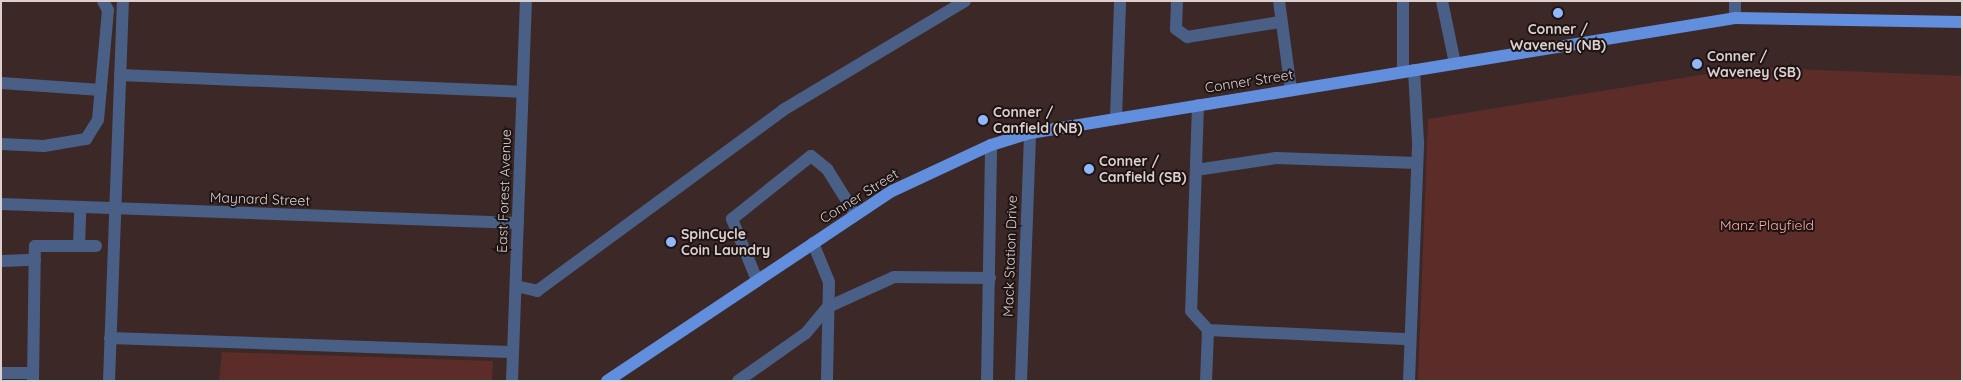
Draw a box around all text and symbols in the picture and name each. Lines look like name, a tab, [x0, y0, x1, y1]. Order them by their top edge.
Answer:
marker: Conner / Waveney (NB)	[1552, 7, 1564, 19]
place label: Conner / Waveney (NB)	[1510, 21, 1606, 54]
place label: Conner / Waveney (SB)	[1707, 48, 1801, 80]
marker: Conner / Waveney (SB)	[1691, 58, 1703, 70]
street label: Conner Street	[1204, 66, 1294, 96]
place label: Conner / Canfield (NB)	[993, 104, 1082, 136]
marker: Conner / Canfield (NB)	[977, 114, 989, 126]
street label: East Forest Avenue	[493, 129, 515, 253]
place label: Conner / Canfield (SB)	[1099, 153, 1186, 186]
marker: Conner / Canfield (SB)	[1083, 163, 1095, 175]
street label: Conner Street	[817, 165, 901, 227]
street label: Maynard Street	[210, 189, 310, 209]
street label: Mack Station Drive	[999, 195, 1021, 317]
park label: Manz Playfield	[1720, 217, 1814, 233]
place label: SpinCycle Coin Laundry	[681, 226, 770, 258]
marker: SpinCycle Coin Laundry	[665, 236, 677, 248]

